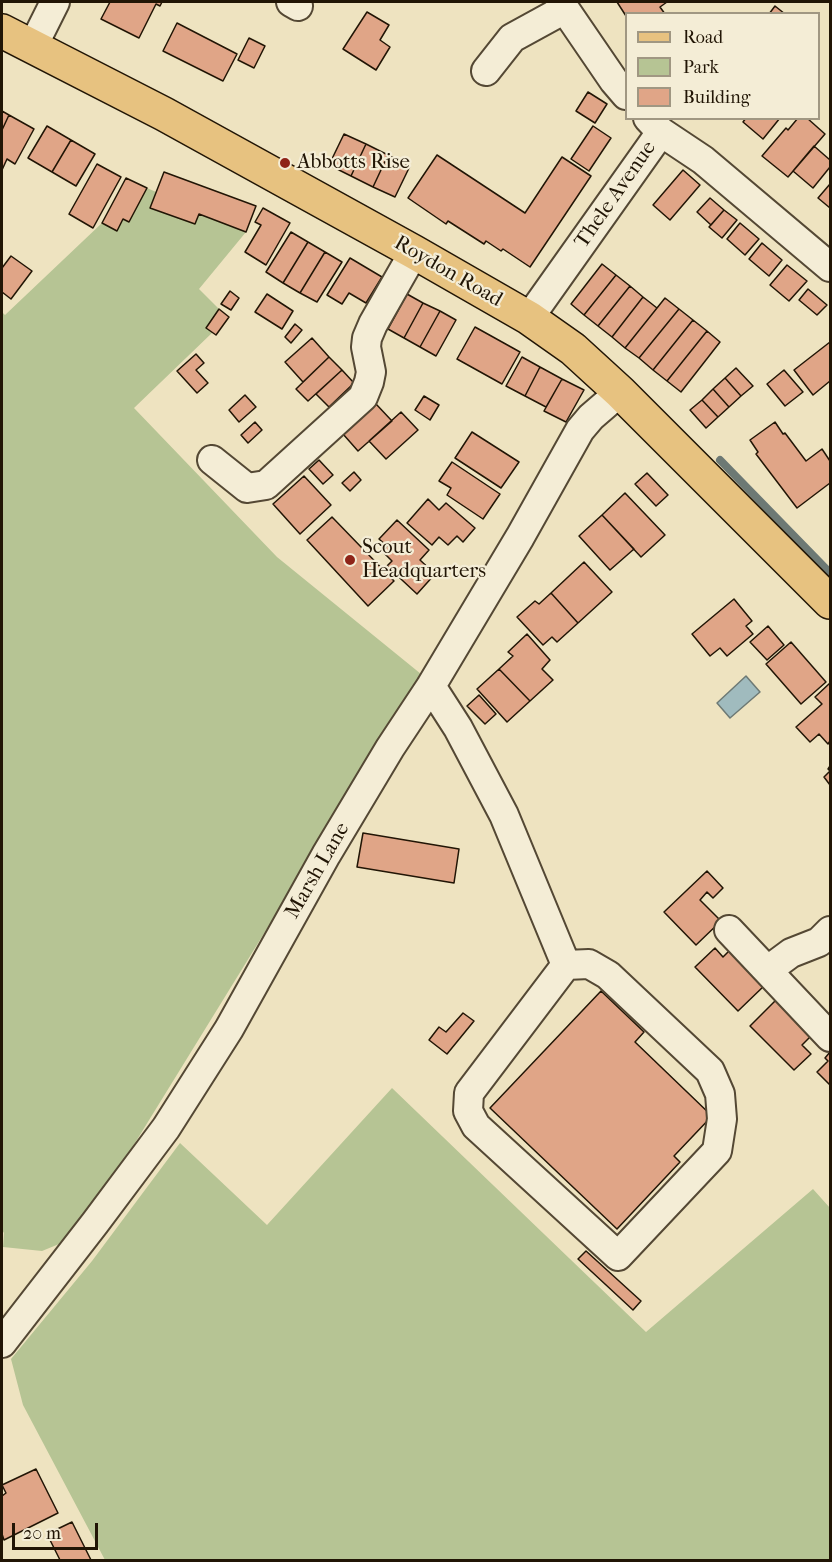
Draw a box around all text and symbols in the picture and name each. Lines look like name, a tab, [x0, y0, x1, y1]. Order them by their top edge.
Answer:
legend	[625, 12, 820, 120]
text: Road	[683, 27, 723, 48]
text: Park	[683, 57, 719, 78]
text: Building	[683, 87, 750, 108]
street label: Thele Avenue	[570, 137, 662, 253]
place label: Abbotts Rise	[297, 150, 410, 176]
marker: Abbotts Rise	[278, 156, 292, 170]
street label: Roydon Road	[389, 231, 507, 313]
place label: Scout Headquarters	[362, 535, 486, 585]
marker: Scout Headquarters	[343, 553, 357, 567]
street label: Marsh Lane	[280, 818, 356, 924]
scale bar	[15, 1511, 100, 1549]
text: 20 m	[23, 1523, 61, 1544]

